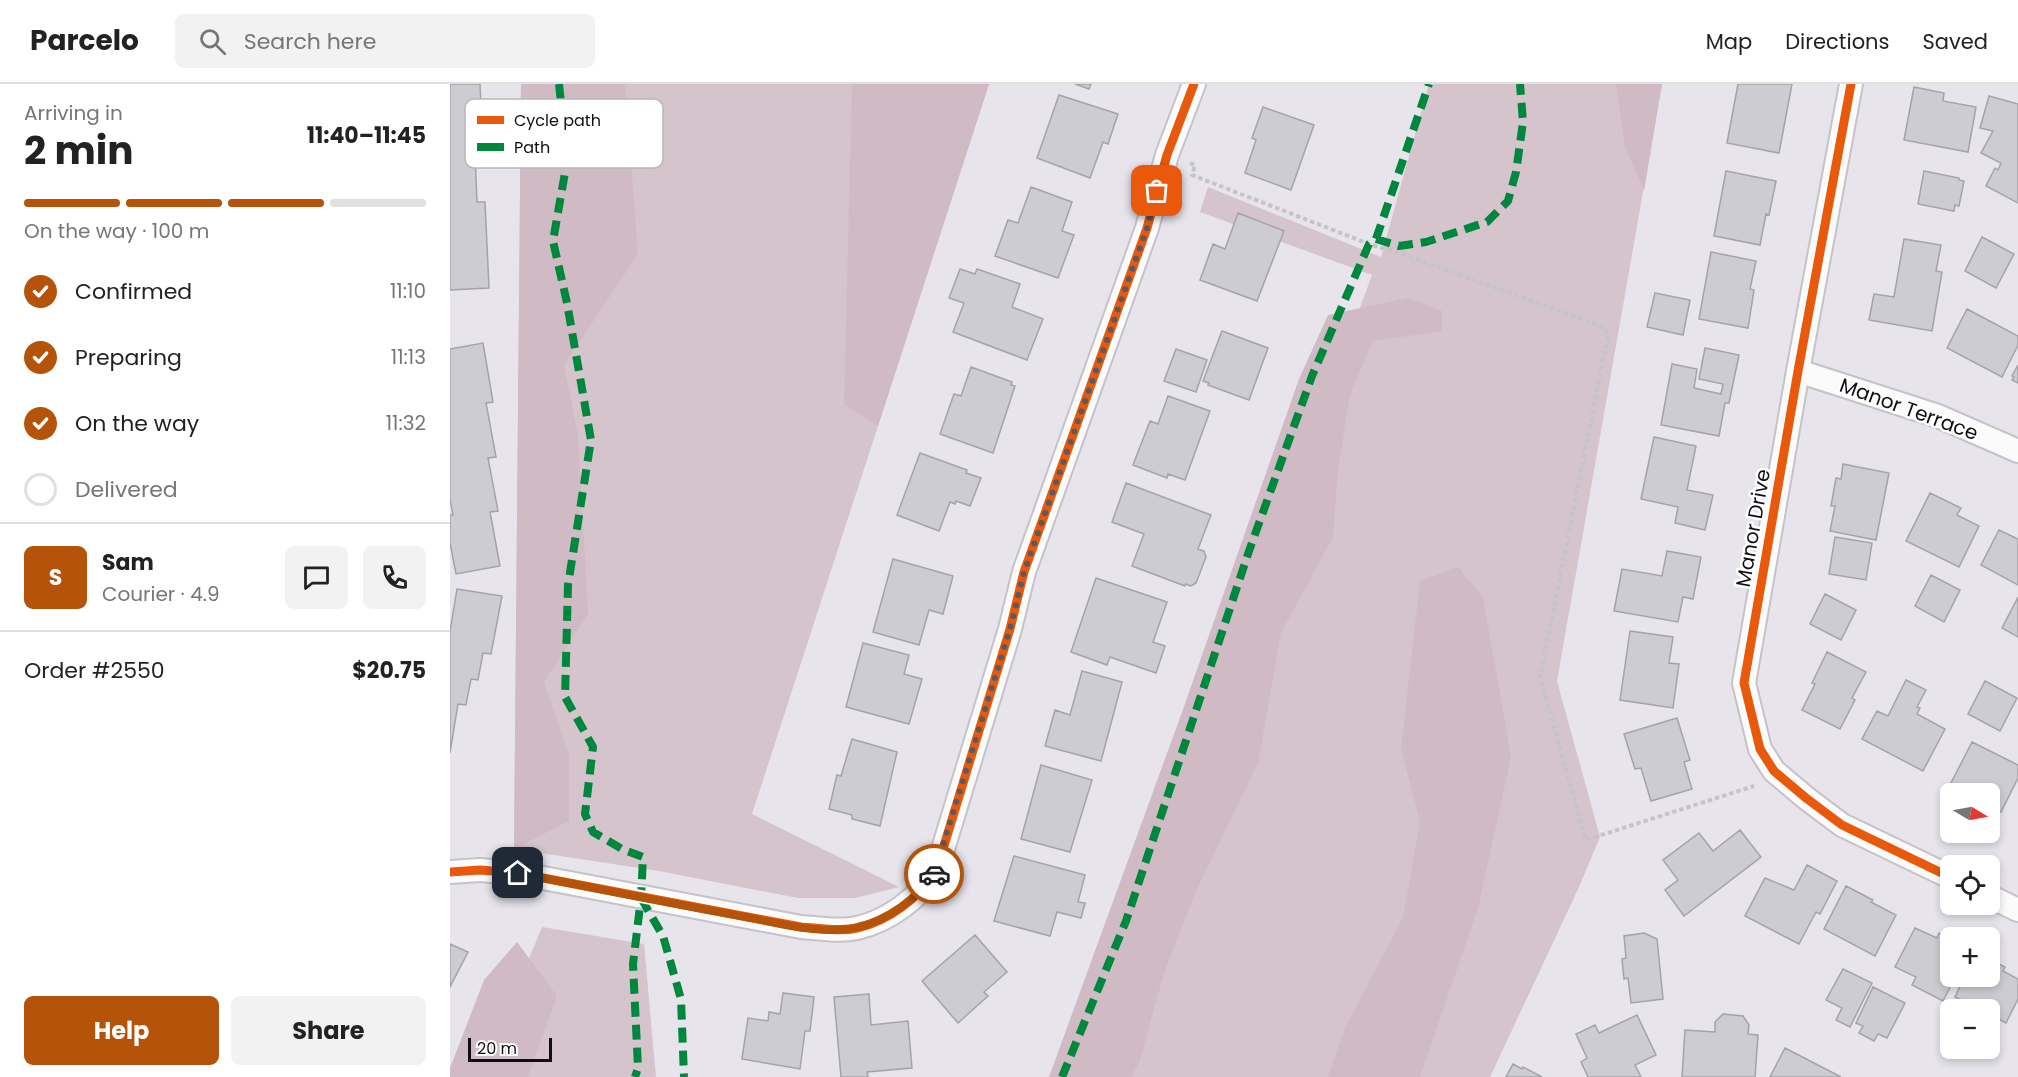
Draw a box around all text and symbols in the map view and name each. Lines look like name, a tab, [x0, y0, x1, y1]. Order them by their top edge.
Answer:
search box	[175, 14, 595, 68]
text: Parcelo	[30, 21, 139, 60]
icon: search	[196, 25, 229, 58]
text: Search here	[244, 26, 376, 57]
text: Map	[1706, 27, 1752, 56]
text: Directions	[1785, 27, 1889, 56]
text: Saved	[1922, 27, 1988, 56]
text: Arriving in	[24, 99, 123, 127]
legend	[465, 99, 663, 168]
text: Cycle path	[514, 109, 601, 132]
text: 11:40–11:45	[307, 120, 426, 151]
text: 2 min	[24, 123, 134, 178]
text: Path	[514, 136, 550, 159]
pin	[1131, 165, 1182, 216]
icon: bag	[1140, 174, 1173, 207]
text: On the way · 100 m	[24, 217, 209, 245]
icon: check	[24, 275, 57, 308]
text: Confirmed	[75, 276, 192, 307]
text: 11:10	[390, 277, 426, 305]
icon: check	[24, 341, 57, 374]
text: Preparing	[75, 342, 182, 373]
text: 11:13	[391, 343, 426, 371]
street label: Manor Terrace	[1836, 371, 1982, 447]
icon: check	[24, 407, 57, 440]
text: On the way	[75, 408, 199, 439]
text: 11:32	[386, 409, 426, 437]
street label: Manor Drive	[1729, 467, 1777, 589]
text: Delivered	[75, 474, 178, 505]
button: chat	[285, 546, 348, 609]
button: phone	[363, 546, 426, 609]
text: Sam	[102, 547, 154, 578]
text: S	[49, 562, 62, 593]
text: Courier · 4.9	[102, 580, 220, 608]
text: Order #2550	[24, 655, 165, 686]
text: $20.75	[352, 655, 426, 686]
north arrow	[1940, 783, 2000, 843]
map controls	[1940, 783, 2000, 1059]
courier	[904, 844, 964, 904]
pin	[492, 847, 543, 898]
button: locate	[1940, 855, 2000, 915]
icon: home	[501, 856, 534, 889]
icon: car	[918, 858, 951, 891]
button: +	[1940, 927, 2000, 987]
button: Help	[24, 996, 219, 1065]
button: Share	[231, 996, 426, 1065]
button: −	[1940, 999, 2000, 1059]
scale bar	[468, 1035, 552, 1062]
text: 20 m	[477, 1037, 517, 1060]

